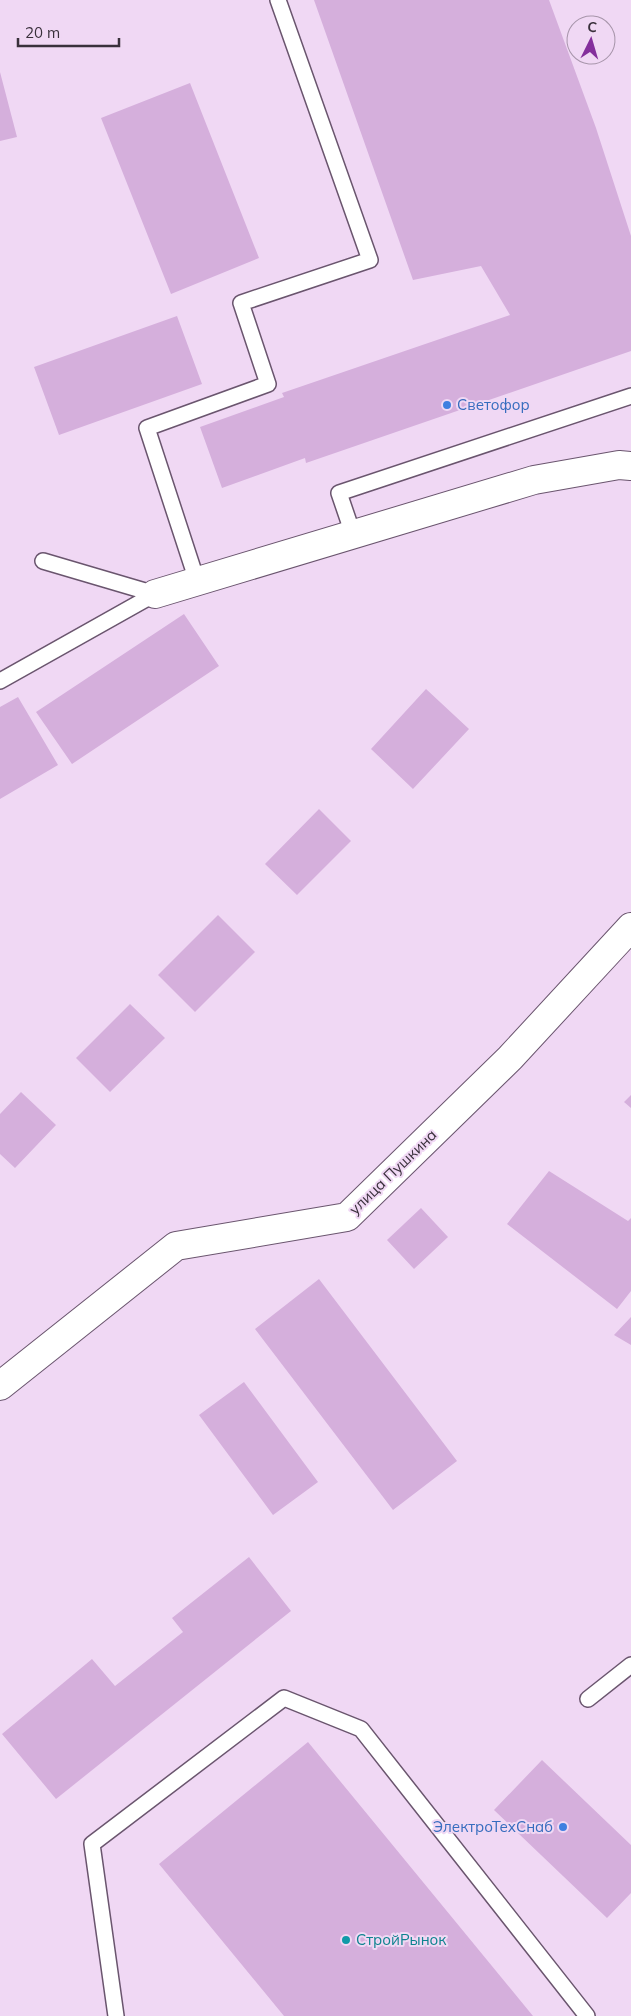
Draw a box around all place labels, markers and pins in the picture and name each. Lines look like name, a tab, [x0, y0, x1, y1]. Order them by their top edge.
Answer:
place label: Светофор	[457, 395, 530, 414]
marker: Светофор	[441, 399, 453, 411]
place label: ЭлектроТехСнаб	[433, 1817, 553, 1836]
marker: ЭлектроТехСнаб	[557, 1821, 569, 1833]
place label: СтройРынок	[356, 1930, 447, 1949]
marker: СтройРынок	[340, 1934, 352, 1946]

